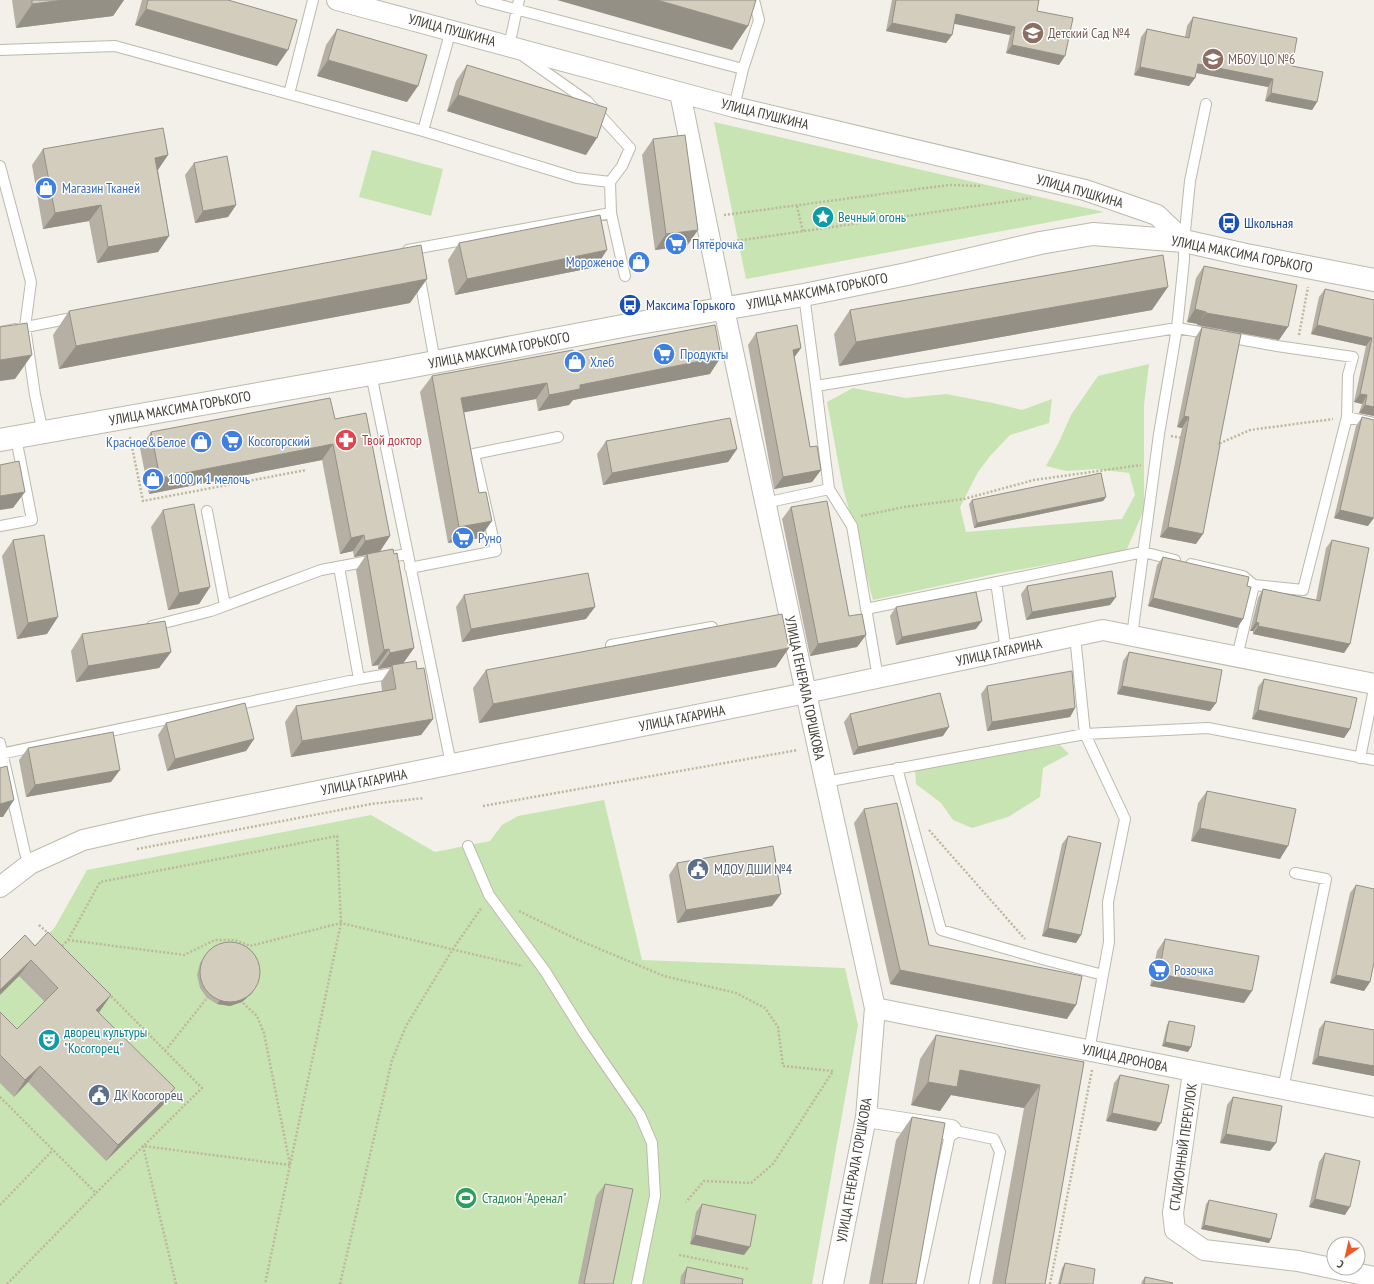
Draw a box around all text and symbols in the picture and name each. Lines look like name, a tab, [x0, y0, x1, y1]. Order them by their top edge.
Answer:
street label: УЛИЦА ПУШКИНА	[406, 10, 498, 50]
school or university icon: Детский Сад №4	[1020, 20, 1046, 46]
place label: Детский Сад №4	[1048, 24, 1131, 42]
school or university icon: МБОУ ЦО №6	[1200, 46, 1226, 72]
place label: МБОУ ЦО №6	[1228, 50, 1295, 68]
street label: УЛИЦА ПУШКИНА	[719, 94, 811, 134]
street label: УЛИЦА ПУШКИНА	[1034, 170, 1126, 212]
shop icon: Магазин Тканей	[33, 175, 59, 201]
place label: Магазин Тканей	[62, 179, 140, 197]
place icon: Вечный огонь	[810, 204, 836, 230]
place label: Вечный огонь	[838, 208, 906, 226]
bus stop icon: Школьная	[1216, 210, 1242, 236]
place label: Школьная	[1244, 214, 1293, 232]
supermarket icon: Пятёрочка	[663, 231, 689, 257]
street label: УЛИЦА МАКСИМА ГОРЬКОГО	[1170, 231, 1315, 277]
place label: Пятёрочка	[692, 235, 744, 253]
shop icon: Мороженое	[626, 249, 652, 275]
place label: Мороженое	[566, 253, 624, 271]
street label: УЛИЦА МАКСИМА ГОРЬКОГО	[745, 268, 890, 314]
bus stop icon: Максима Горького	[617, 292, 643, 318]
place label: Максима Горького	[646, 296, 735, 314]
street label: УЛИЦА МАКСИМА ГОРЬКОГО	[427, 327, 572, 373]
supermarket icon: Продукты	[651, 341, 677, 367]
place label: Продукты	[680, 345, 728, 363]
shop icon: Хлеб	[562, 349, 588, 375]
place label: Хлеб	[590, 353, 614, 371]
street label: УЛИЦА МАКСИМА ГОРЬКОГО	[108, 387, 253, 429]
pharmacy icon: Твой доктор	[333, 427, 359, 453]
supermarket icon: Косогорский	[219, 428, 245, 454]
shop icon: Красное&Белое	[188, 429, 214, 455]
place label: Твой доктор	[362, 431, 422, 449]
place label: Косогорский	[248, 432, 310, 450]
place label: Красное&Белое	[106, 433, 186, 451]
shop icon: 1000 и 1 мелочь	[140, 466, 166, 492]
place label: 1000 и 1 мелочь	[168, 470, 250, 488]
supermarket icon: Руно	[450, 525, 476, 551]
place label: Руно	[478, 529, 502, 547]
street label: УЛИЦА ГЕНЕРАЛА ГОРШКОВА	[781, 614, 829, 762]
street label: УЛИЦА ГАГАРИНА	[954, 634, 1044, 670]
street label: УЛИЦА ГАГАРИНА	[637, 701, 727, 735]
street label: УЛИЦА ГАГАРИНА	[319, 765, 409, 799]
public building icon: МДОУ ДШИ №4	[685, 856, 711, 882]
place label: МДОУ ДШИ №4	[714, 860, 793, 878]
supermarket icon: Розочка	[1146, 957, 1172, 983]
place label: Розочка	[1174, 961, 1213, 979]
place label: дворец культуры "Косогорец"	[64, 1023, 147, 1057]
theatre icon: дворец культуры "Косогорец"	[36, 1027, 62, 1053]
street label: УЛИЦА ДРОНОВА	[1080, 1040, 1170, 1076]
public building icon: ДК Косогорец	[86, 1082, 112, 1108]
street label: СТАДИОННЫЙ ПЕРЕУЛОК	[1165, 1082, 1201, 1212]
place label: ДК Косогорец	[114, 1086, 183, 1104]
street label: УЛИЦА ГЕНЕРАЛА ГОРШКОВА	[832, 1096, 876, 1244]
sports icon: Стадион "Аренал"	[453, 1185, 479, 1211]
place label: Стадион "Аренал"	[482, 1189, 567, 1207]
north arrow	[1326, 1236, 1366, 1276]
text: С	[1334, 1257, 1346, 1272]

